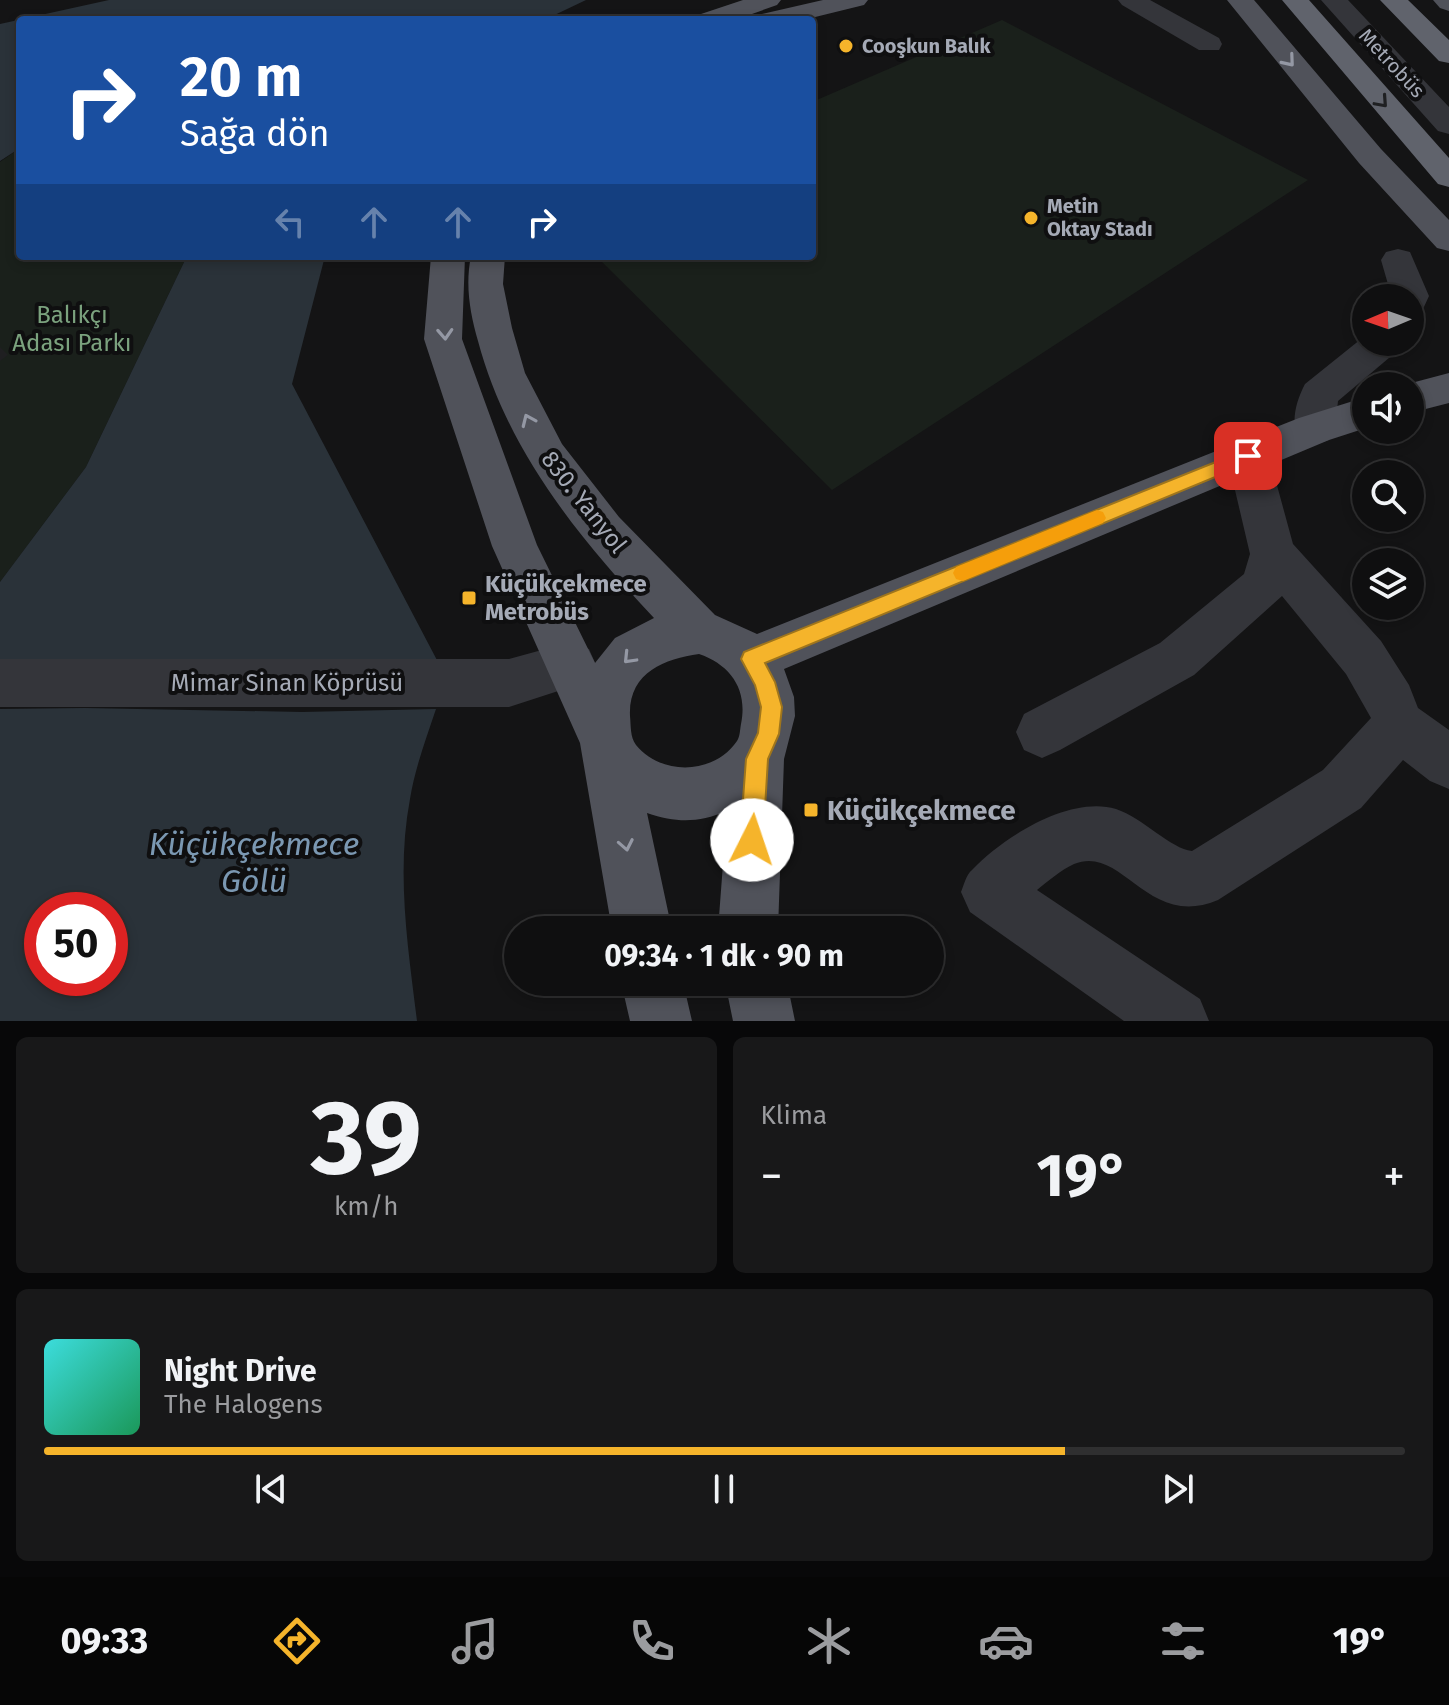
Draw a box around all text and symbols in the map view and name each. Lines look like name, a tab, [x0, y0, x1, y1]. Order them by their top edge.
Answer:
street label: Metrobüs	[1354, 24, 1430, 102]
place label: Cooşkun Balık	[862, 34, 991, 58]
marker: Cooşkun Balık	[837, 37, 855, 55]
text: 20 m	[180, 44, 302, 111]
icon: right	[48, 48, 152, 152]
one-way arrow	[1279, 51, 1294, 66]
one-way arrow	[1372, 93, 1386, 108]
text: Sağa dön	[180, 112, 330, 156]
place label: Metin Oktay Stadı	[1047, 194, 1153, 241]
icon: left	[268, 200, 312, 244]
icon: ahead	[352, 200, 396, 244]
icon: ahead	[436, 200, 480, 244]
icon: right	[520, 200, 564, 244]
marker: Metin Oktay Stadı	[1022, 209, 1040, 227]
north arrow	[1352, 284, 1424, 356]
map controls	[1352, 284, 1424, 620]
park label: Balıkçı Adası Parkı	[12, 301, 132, 357]
one-way arrow	[436, 328, 453, 340]
button: sound	[1352, 372, 1424, 444]
one-way arrow	[522, 414, 538, 429]
pin	[1214, 422, 1282, 490]
icon: arrive	[1226, 434, 1270, 478]
street label: 830. Yanyol	[535, 445, 633, 559]
button: search	[1352, 460, 1424, 532]
button: layers	[1352, 548, 1424, 620]
place label: Küçükçekmece Metrobüs	[485, 570, 647, 626]
marker: Küçükçekmece Metrobüs	[460, 589, 478, 607]
one-way arrow	[623, 649, 638, 663]
street label: Mimar Sinan Köprüsü	[171, 669, 403, 697]
place label: Küçükçekmece	[827, 794, 1016, 827]
position arrow	[710, 798, 794, 882]
marker: Küçükçekmece	[802, 801, 820, 819]
water label: Küçükçekmece Gölü	[149, 825, 359, 900]
one-way arrow	[616, 839, 633, 852]
speed limit sign: 50	[24, 892, 128, 996]
text: 09:34 · 1 dk · 90 m	[604, 938, 844, 974]
text: 39	[311, 1076, 422, 1201]
text: Klima	[761, 1100, 827, 1131]
text: 19°	[1036, 1140, 1129, 1212]
text: −	[761, 1150, 783, 1203]
text: +	[1383, 1150, 1405, 1203]
text: km/h	[334, 1191, 398, 1222]
text: Night Drive	[164, 1353, 317, 1389]
text: The Halogens	[164, 1389, 323, 1420]
icon: previous	[249, 1467, 293, 1511]
icon: pause	[702, 1467, 746, 1511]
icon: next	[1156, 1467, 1200, 1511]
icon: directions	[269, 1613, 325, 1669]
icon: music	[447, 1613, 503, 1669]
icon: phone	[624, 1613, 680, 1669]
icon: climate	[801, 1613, 857, 1669]
icon: car	[978, 1613, 1034, 1669]
icon: filters	[1155, 1613, 1211, 1669]
text: 09:33	[61, 1619, 148, 1663]
text: 19°	[1333, 1619, 1388, 1663]

